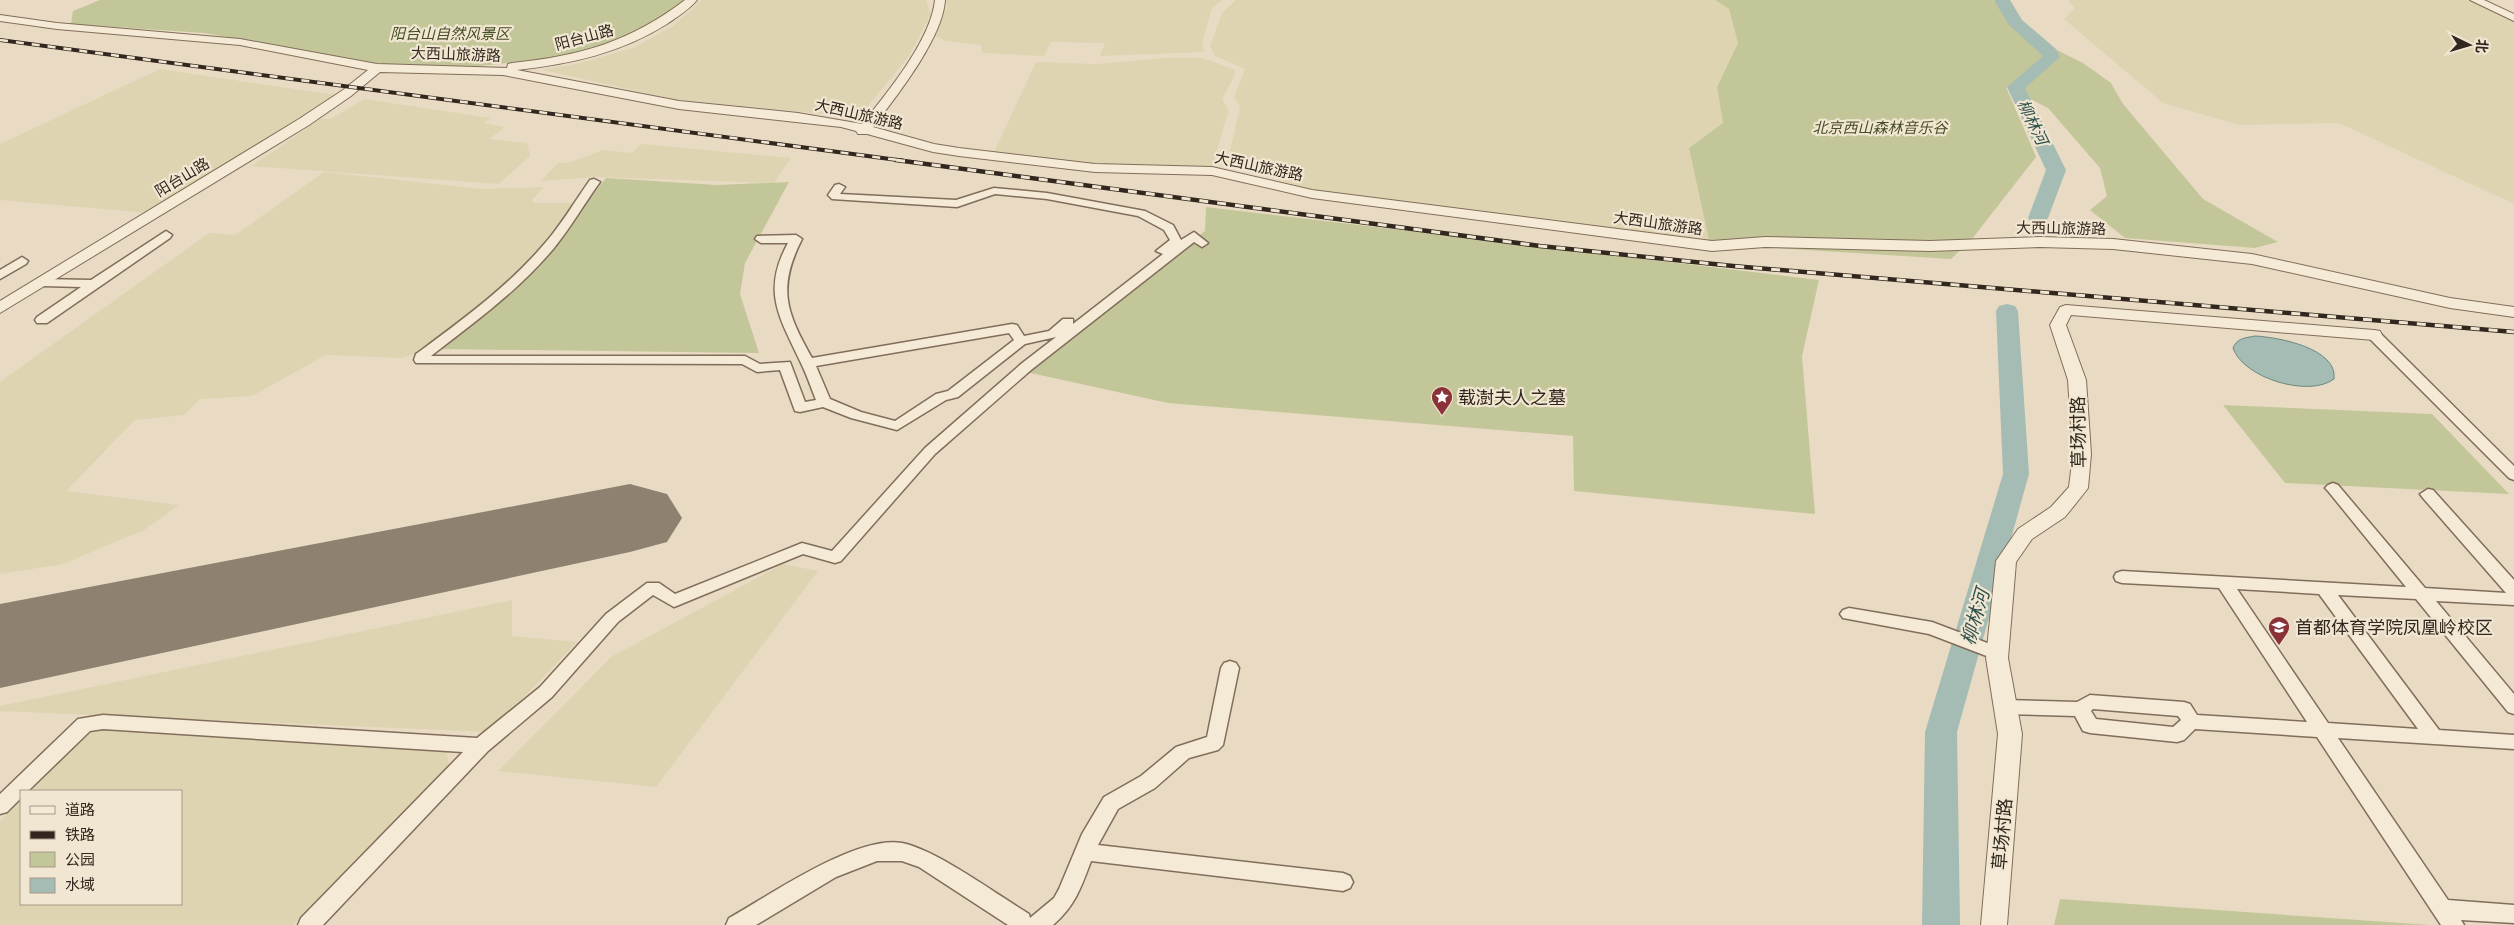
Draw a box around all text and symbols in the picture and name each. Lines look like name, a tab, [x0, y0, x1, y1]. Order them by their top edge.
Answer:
street label: 阳台山路	[553, 20, 615, 54]
north arrow	[2444, 20, 2494, 70]
park label: 阳台山自然风景区	[390, 24, 512, 43]
text: 北	[2472, 38, 2492, 54]
street label: 大西山旅游路	[411, 43, 501, 65]
street label: 大西山旅游路	[813, 95, 905, 133]
water label: 柳林河	[2013, 96, 2054, 151]
park label: 北京西山森林音乐谷	[1812, 118, 1949, 137]
street label: 大西山旅游路	[1213, 147, 1305, 185]
street label: 阳台山路	[151, 153, 213, 201]
street label: 大西山旅游路	[1612, 207, 1704, 239]
street label: 大西山旅游路	[2016, 218, 2106, 238]
place icon: 载澍夫人之墓	[1430, 385, 1454, 416]
place label: 载澍夫人之墓	[1458, 386, 1566, 409]
street label: 草场村路	[2066, 396, 2090, 468]
water label: 柳林河	[1956, 582, 1995, 648]
school or university icon: 首都体育学院凤凰岭校区	[2267, 615, 2291, 646]
place label: 首都体育学院凤凰岭校区	[2295, 616, 2493, 639]
legend	[20, 790, 182, 905]
street label: 草场村路	[1987, 797, 2017, 871]
text: 道路	[65, 800, 95, 819]
text: 铁路	[65, 825, 95, 844]
text: 公园	[65, 850, 95, 869]
text: 水域	[65, 875, 95, 894]

